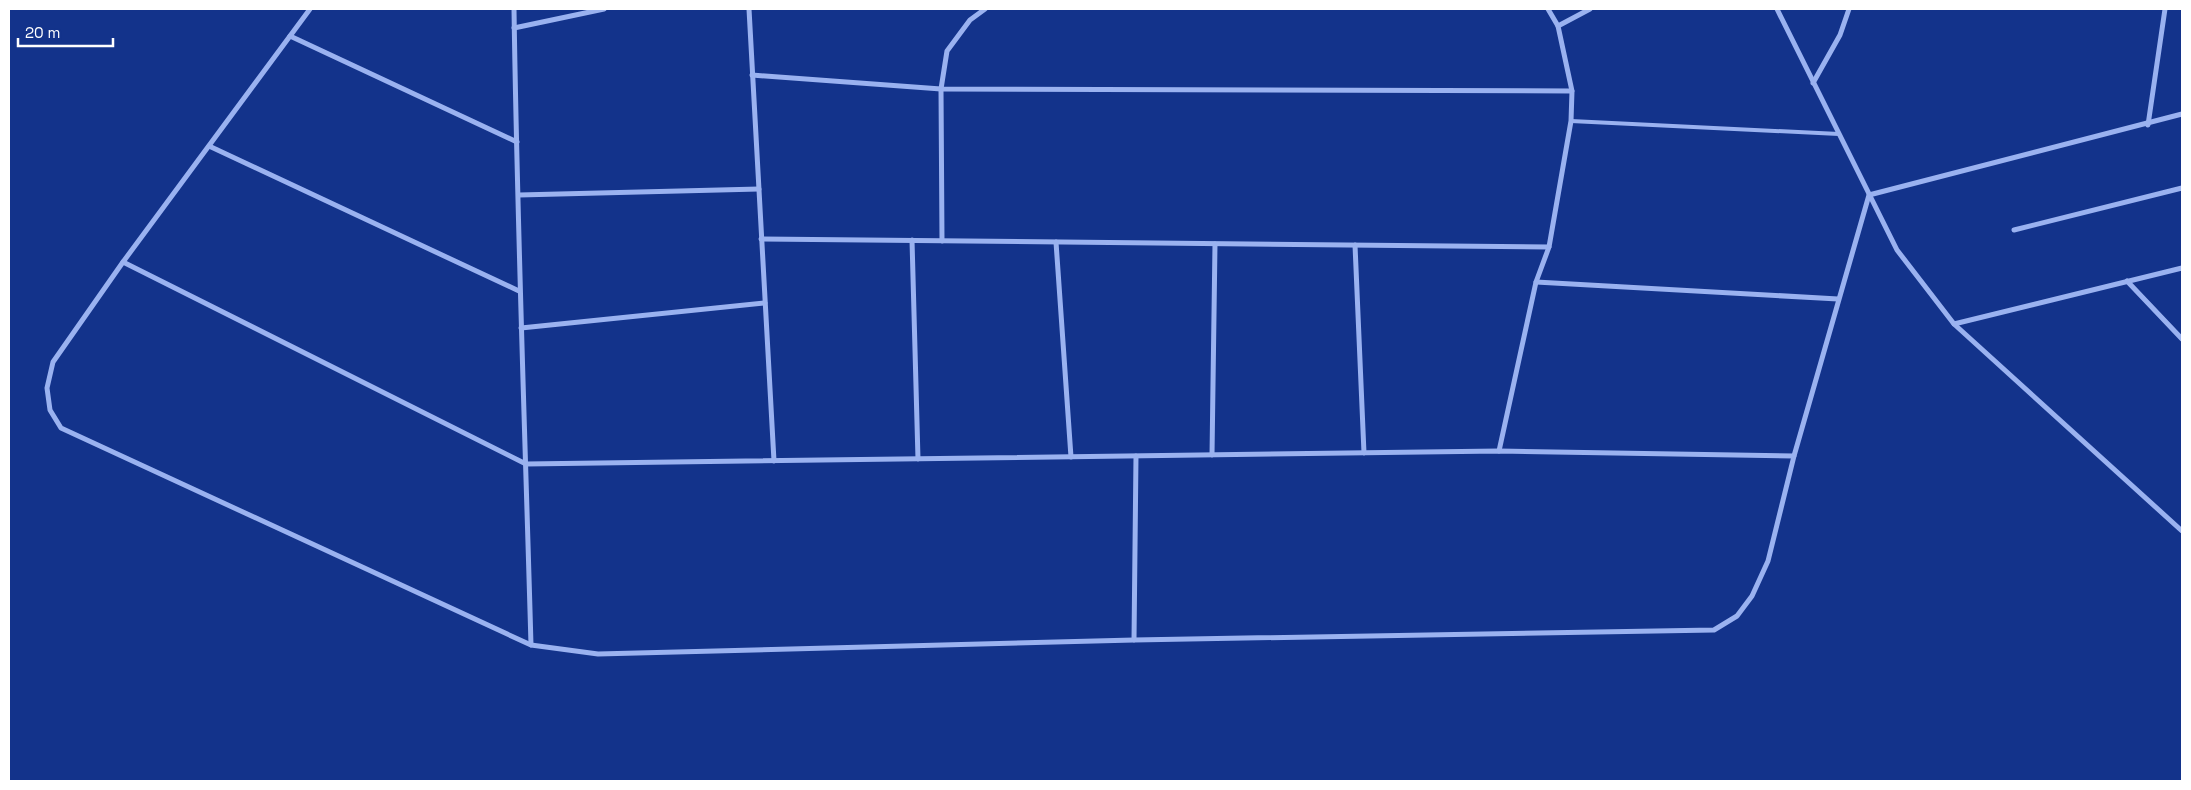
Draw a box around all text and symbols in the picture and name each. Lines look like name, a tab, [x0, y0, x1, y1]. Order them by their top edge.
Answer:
scale bar	[18, 15, 112, 47]
text: 20 m	[25, 23, 60, 42]

